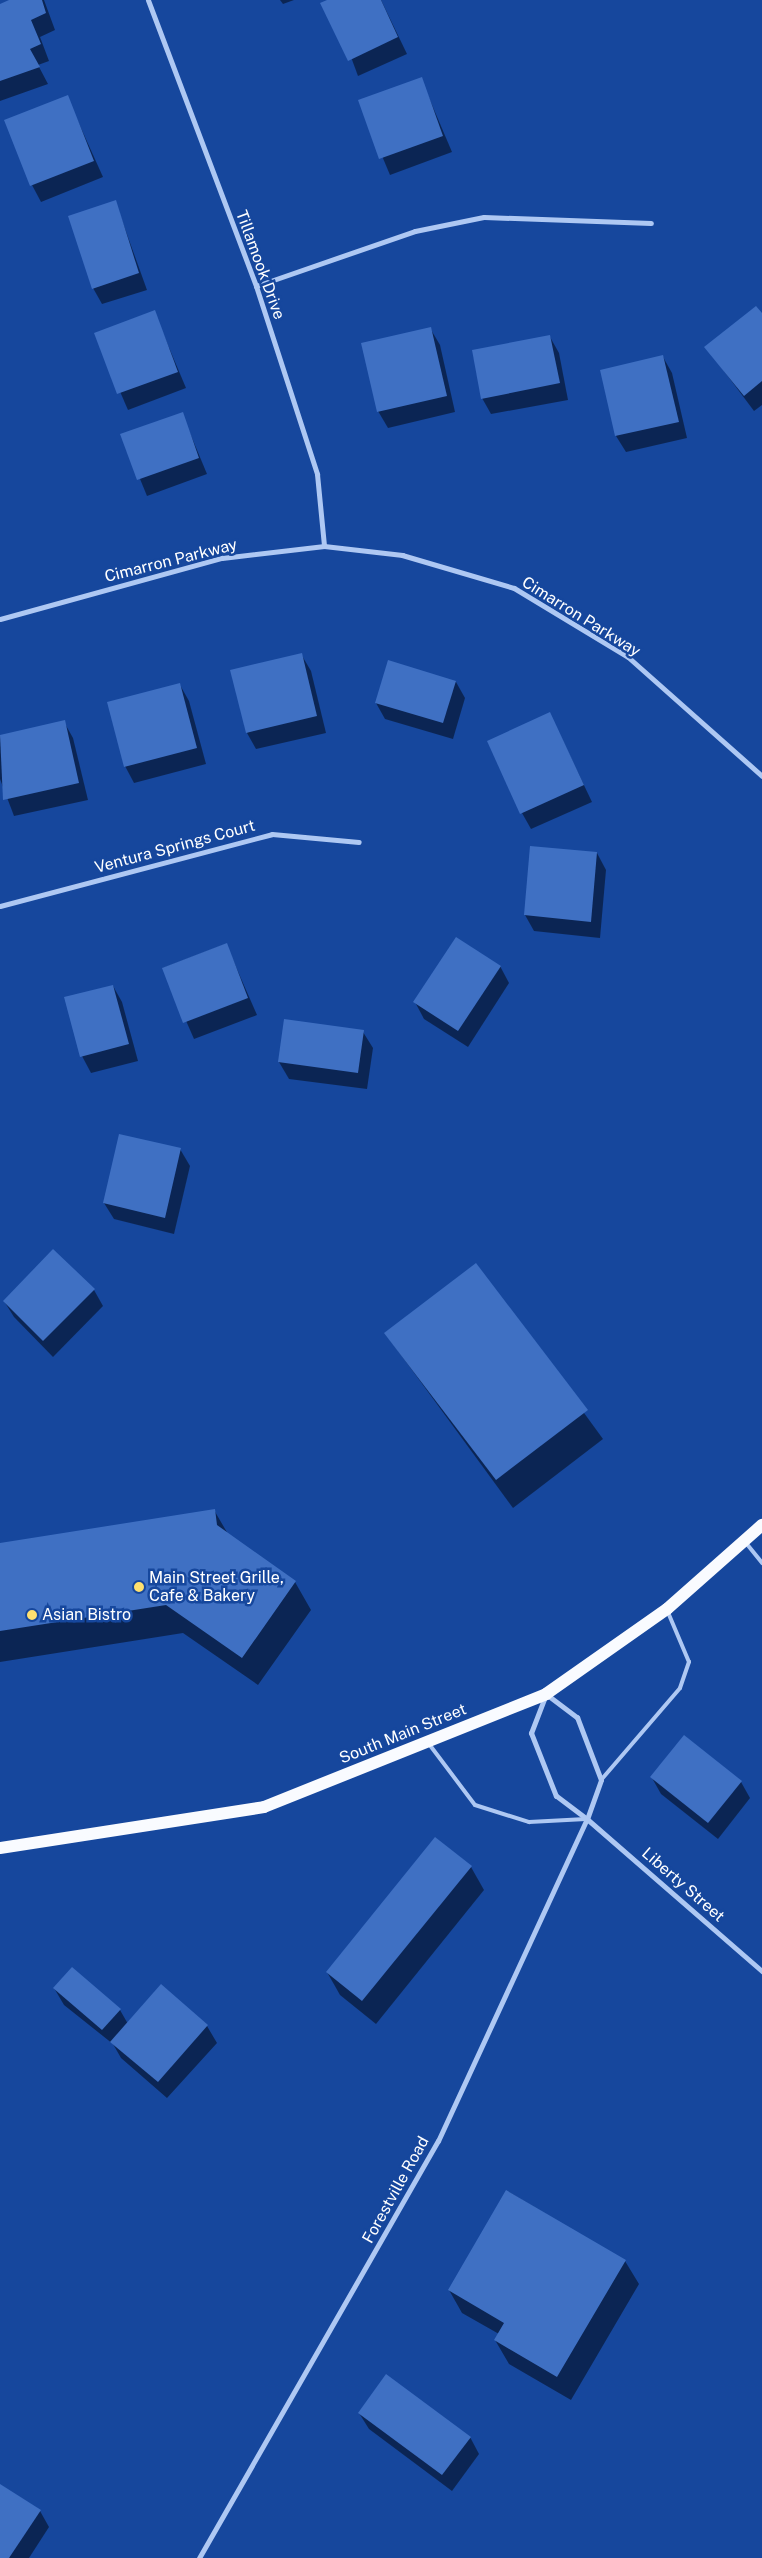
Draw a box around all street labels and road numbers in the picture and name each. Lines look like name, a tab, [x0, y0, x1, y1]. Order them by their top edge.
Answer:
street label: Tillamook Drive	[231, 208, 289, 322]
street label: Cimarron Parkway	[103, 535, 239, 587]
street label: Cimarron Parkway	[518, 573, 644, 661]
street label: Ventura Springs Court	[93, 816, 257, 878]
street label: South Main Street	[337, 1700, 469, 1768]
street label: Liberty Street	[638, 1844, 728, 1926]
street label: Forestville Road	[359, 2133, 433, 2247]

